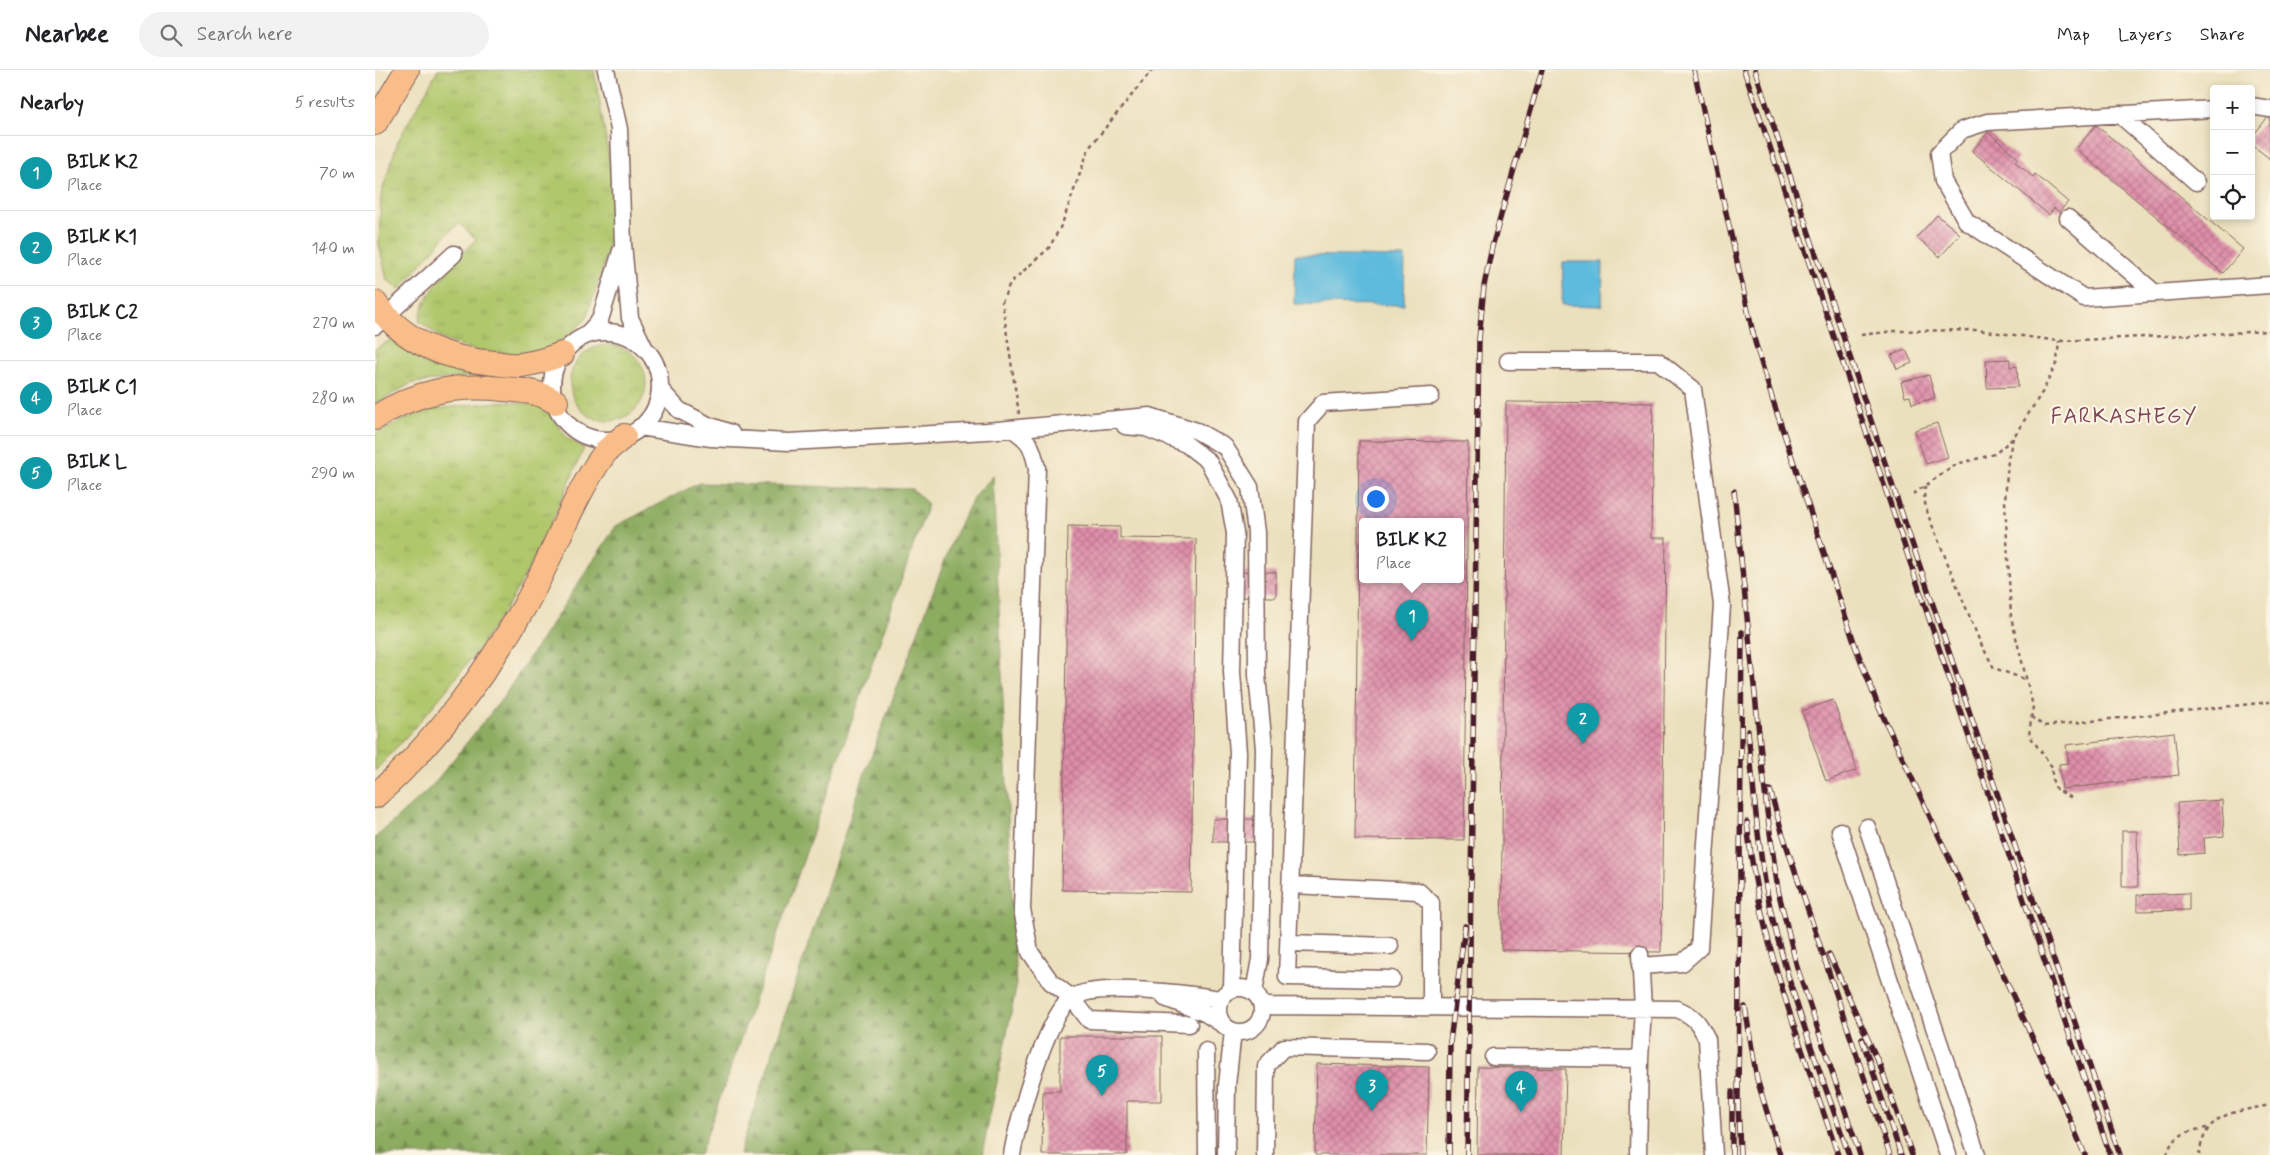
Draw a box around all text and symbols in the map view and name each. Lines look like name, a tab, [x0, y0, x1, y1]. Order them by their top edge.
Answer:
search box	[139, 12, 489, 57]
text: Nearbee	[25, 19, 109, 50]
icon: search	[157, 21, 185, 49]
text: Search here	[197, 22, 293, 47]
text: Map	[2057, 23, 2090, 47]
text: Layers	[2118, 23, 2172, 47]
text: Share	[2200, 23, 2245, 47]
map controls	[2210, 85, 2255, 220]
button: +	[2210, 85, 2255, 130]
text: Nearby	[20, 89, 84, 117]
text: 5 results	[295, 92, 355, 113]
button: −	[2210, 130, 2255, 175]
text: BILK K2	[67, 150, 138, 175]
text: 1	[32, 163, 40, 184]
text: 70 m	[319, 163, 355, 184]
text: Place	[67, 175, 102, 196]
button: locate	[2210, 175, 2255, 220]
text: BILK K1	[67, 225, 137, 250]
text: 2	[32, 238, 40, 259]
text: 140 m	[311, 238, 355, 259]
text: Place	[67, 250, 102, 271]
text: BILK C2	[67, 300, 138, 325]
text: 3	[32, 313, 40, 334]
text: 270 m	[312, 313, 355, 334]
text: Place	[67, 325, 102, 346]
text: BILK C1	[67, 375, 137, 400]
text: 4	[31, 388, 41, 409]
text: 280 m	[312, 388, 355, 409]
text: Place	[67, 400, 102, 421]
district label: FARKASHEGY	[2051, 403, 2197, 431]
text: BILK L	[67, 450, 127, 475]
text: 5	[31, 463, 41, 484]
text: 290 m	[311, 463, 355, 484]
text: Place	[67, 475, 102, 496]
your location	[1363, 486, 1389, 512]
popup	[1359, 518, 1464, 583]
text: BILK K2	[1376, 528, 1447, 553]
text: Place	[1376, 553, 1411, 574]
pin: 1	[1396, 600, 1428, 641]
pin: 2	[1567, 703, 1599, 744]
pin: 5	[1086, 1055, 1118, 1096]
pin: 3	[1356, 1070, 1388, 1111]
pin: 4	[1505, 1071, 1537, 1112]

